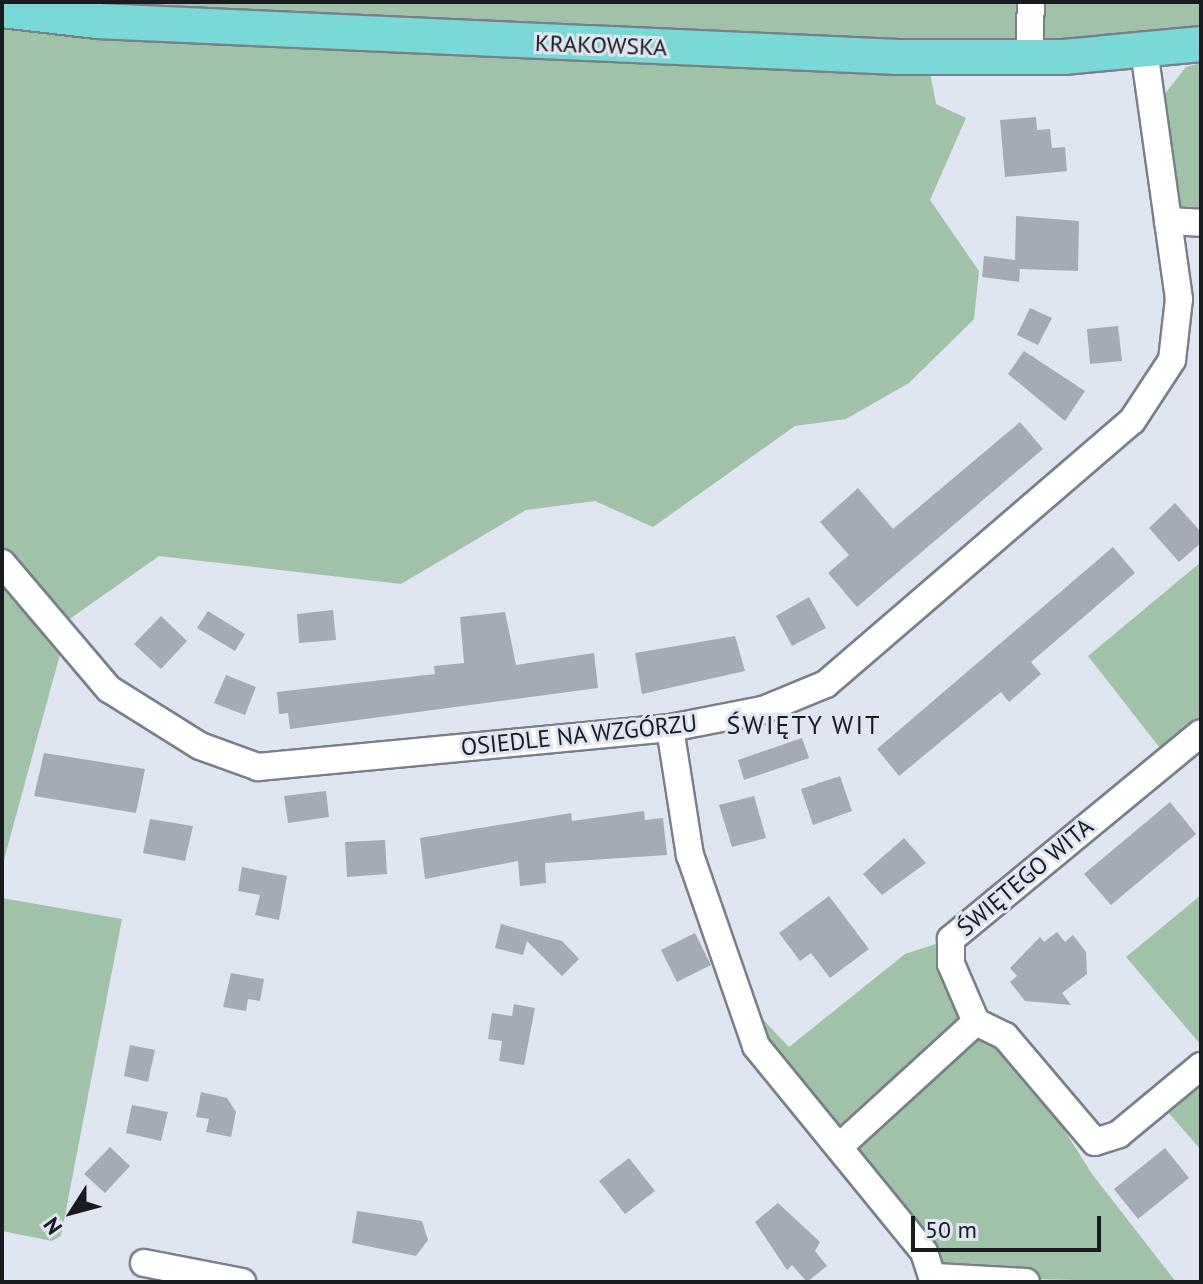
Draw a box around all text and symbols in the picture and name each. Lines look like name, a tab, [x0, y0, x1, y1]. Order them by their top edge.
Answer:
street label: KRAKOWSKA	[534, 28, 668, 62]
street label: OSIEDLE NA WZGÓRZU	[459, 708, 699, 762]
district label: ŚWIĘTY WIT	[726, 709, 882, 741]
street label: ŚWIĘTEGO WITA	[951, 812, 1099, 942]
north arrow	[32, 1172, 112, 1252]
scale bar	[915, 1200, 1105, 1250]
text: N	[37, 1212, 68, 1240]
text: 50 m	[925, 1214, 977, 1245]

